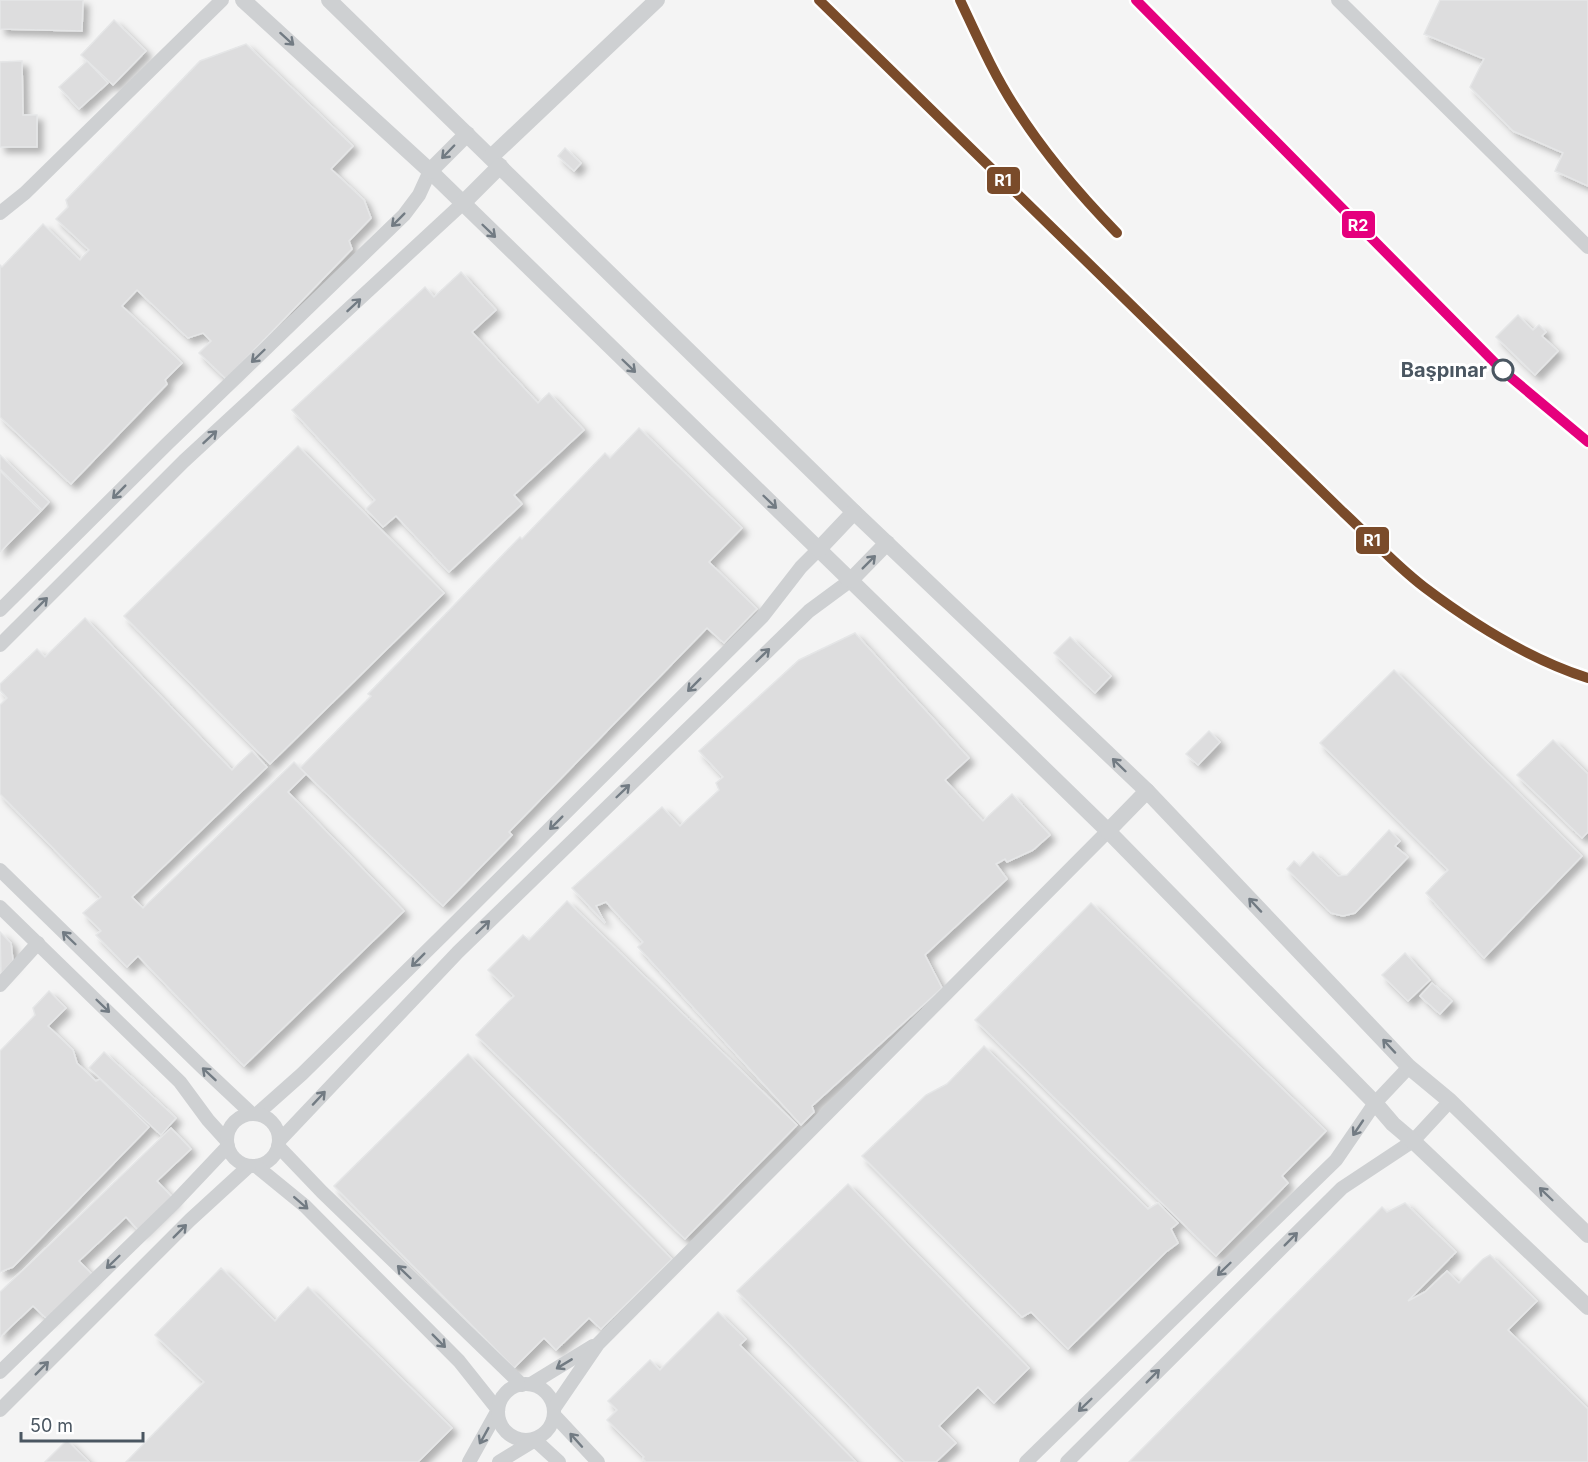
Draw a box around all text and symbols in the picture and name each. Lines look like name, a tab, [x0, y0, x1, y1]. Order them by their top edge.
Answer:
one-way arrow	[279, 32, 294, 46]
one-way arrow	[441, 145, 456, 160]
line badge: R1	[986, 166, 1021, 195]
text: R1	[994, 170, 1012, 190]
line badge: R2	[1341, 210, 1376, 239]
one-way arrow	[391, 212, 406, 227]
text: R2	[1348, 215, 1368, 235]
one-way arrow	[482, 224, 497, 238]
one-way arrow	[346, 298, 361, 312]
one-way arrow	[251, 348, 266, 363]
place label: Başpınar	[1401, 358, 1487, 382]
one-way arrow	[622, 359, 637, 374]
marker: Başpınar	[1492, 359, 1514, 381]
one-way arrow	[202, 430, 217, 444]
one-way arrow	[111, 485, 126, 499]
one-way arrow	[762, 495, 777, 509]
line badge: R1	[1355, 526, 1390, 555]
text: R1	[1363, 530, 1381, 550]
one-way arrow	[862, 554, 876, 569]
one-way arrow	[34, 596, 49, 611]
one-way arrow	[755, 648, 770, 663]
one-way arrow	[686, 677, 701, 692]
one-way arrow	[1112, 757, 1127, 772]
one-way arrow	[616, 784, 631, 799]
one-way arrow	[549, 815, 563, 830]
one-way arrow	[1248, 897, 1262, 912]
one-way arrow	[476, 920, 491, 935]
one-way arrow	[62, 931, 77, 946]
one-way arrow	[410, 953, 425, 968]
one-way arrow	[95, 999, 110, 1013]
one-way arrow	[1382, 1039, 1396, 1054]
one-way arrow	[202, 1067, 217, 1081]
one-way arrow	[312, 1091, 326, 1106]
one-way arrow	[1352, 1119, 1364, 1136]
one-way arrow	[1539, 1188, 1554, 1202]
one-way arrow	[293, 1196, 308, 1210]
one-way arrow	[172, 1223, 187, 1238]
one-way arrow	[1283, 1231, 1298, 1246]
one-way arrow	[105, 1255, 120, 1270]
one-way arrow	[1217, 1262, 1232, 1276]
one-way arrow	[397, 1264, 412, 1279]
one-way arrow	[431, 1333, 446, 1348]
one-way arrow	[556, 1358, 573, 1370]
one-way arrow	[34, 1361, 49, 1376]
one-way arrow	[1145, 1369, 1160, 1384]
one-way arrow	[1077, 1398, 1092, 1412]
scale bar	[21, 1405, 142, 1443]
text: 50 m	[30, 1415, 73, 1436]
one-way arrow	[478, 1427, 490, 1444]
one-way arrow	[569, 1432, 583, 1447]

